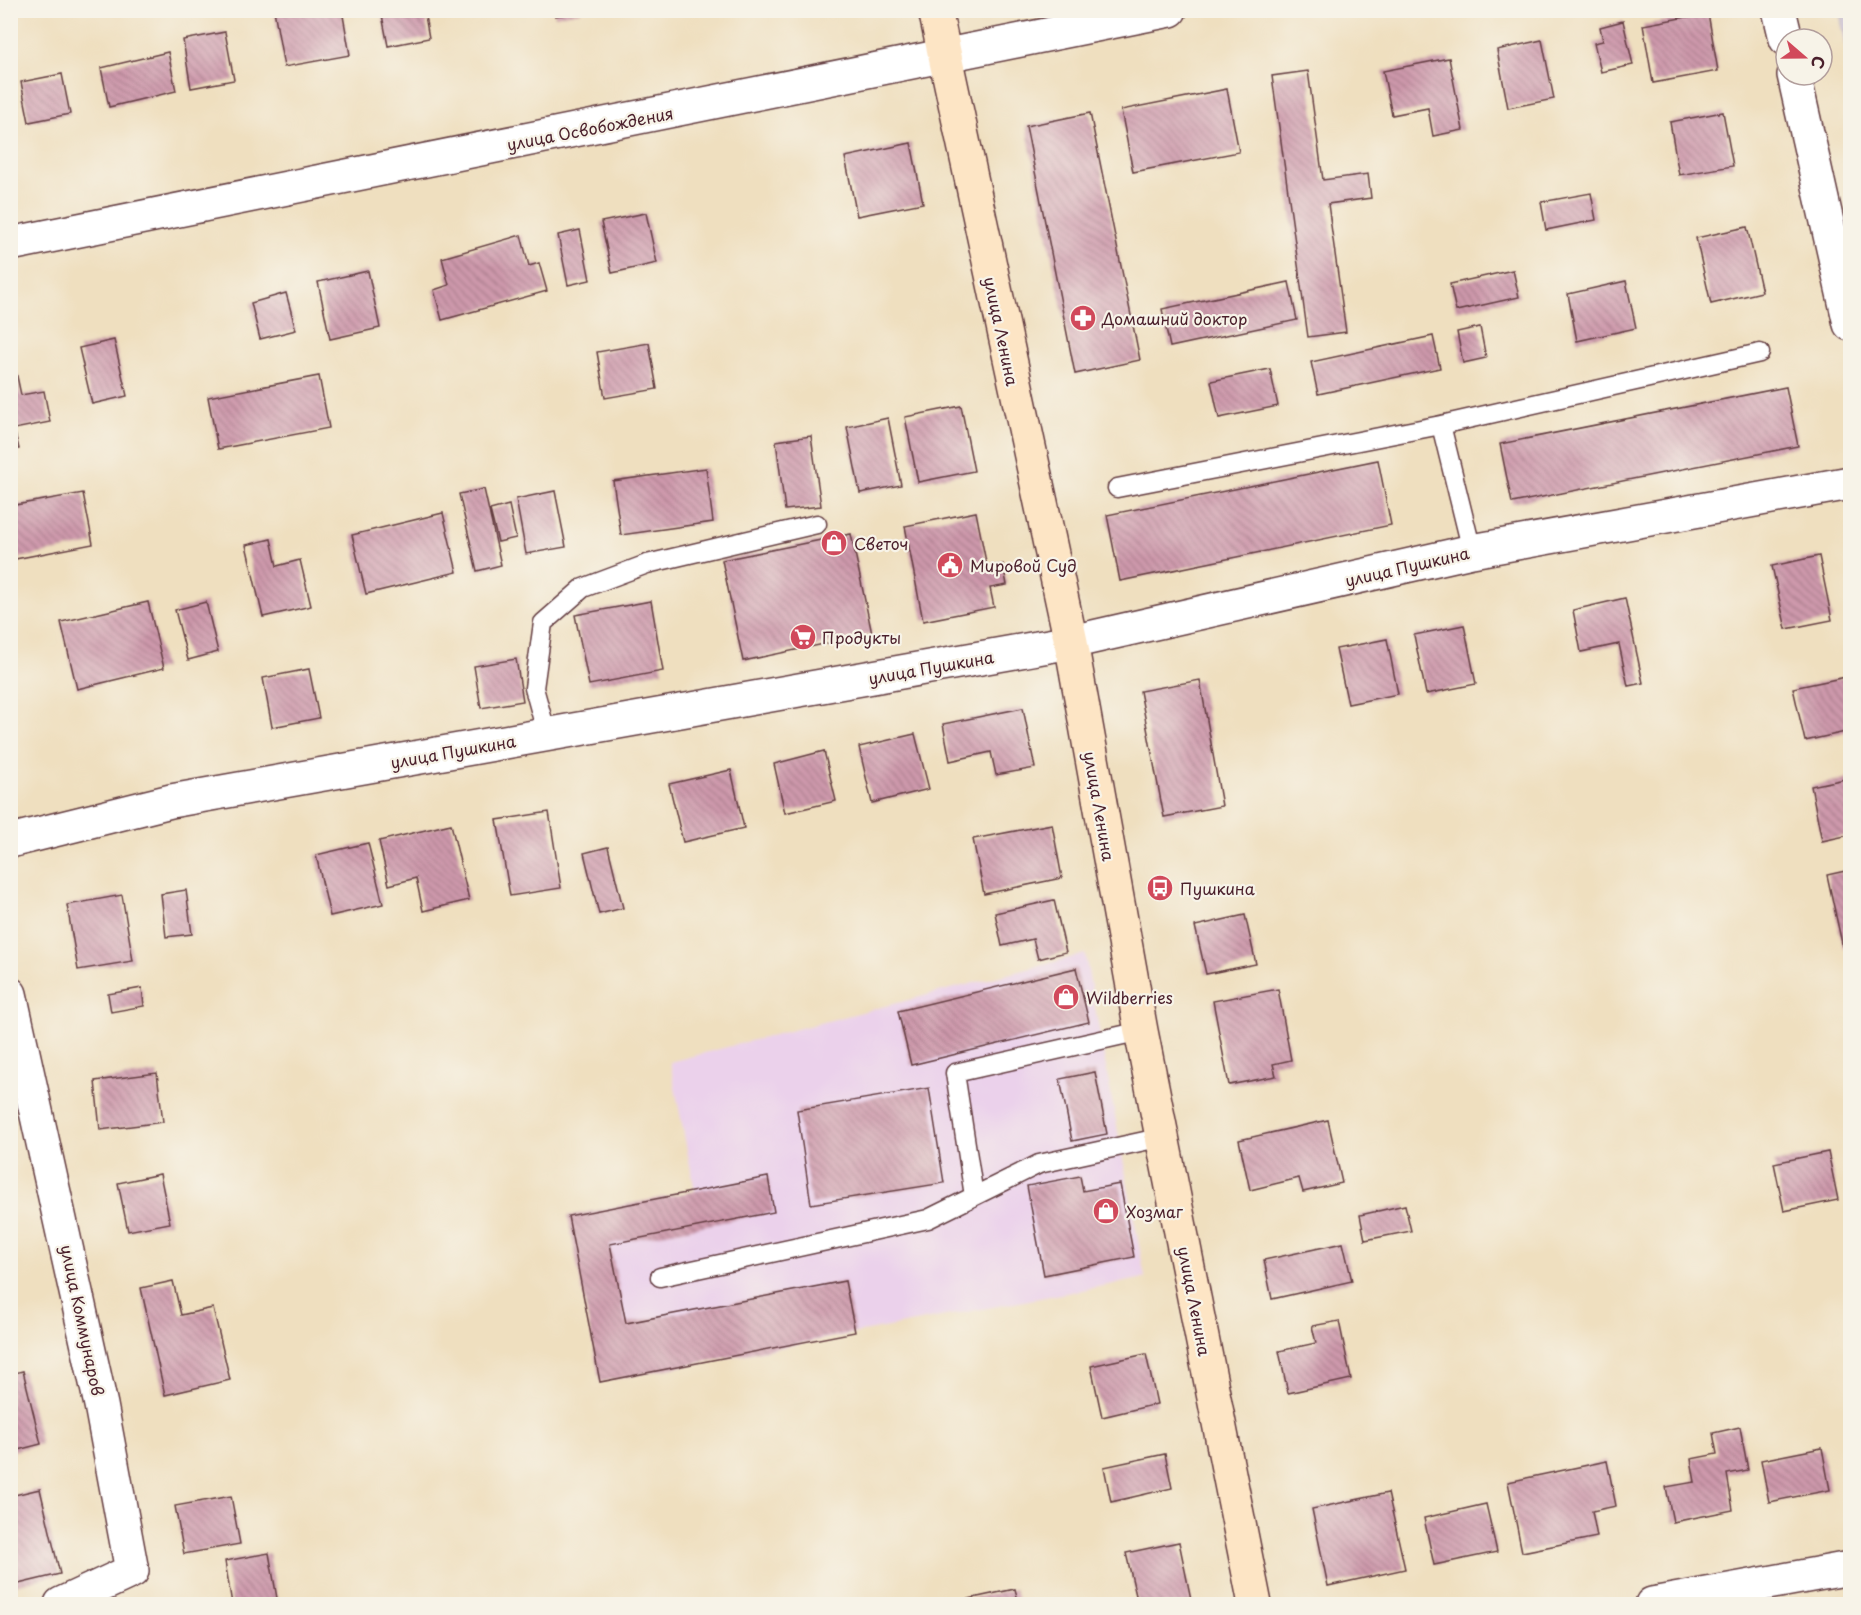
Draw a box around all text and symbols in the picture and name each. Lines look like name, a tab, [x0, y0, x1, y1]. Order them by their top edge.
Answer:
north arrow	[1774, 27, 1834, 87]
text: С	[1806, 53, 1832, 72]
street label: улица Освобождения	[505, 100, 675, 156]
street label: улица Ленина	[979, 274, 1025, 388]
pharmacy icon: Домашний доктор	[1068, 303, 1098, 333]
place label: Домашний доктор	[1101, 306, 1247, 330]
shop icon: Светоч	[819, 528, 849, 558]
place label: Светоч	[854, 531, 909, 555]
street label: улица Пушкина	[1342, 540, 1472, 592]
public building icon: Мировой Суд	[935, 550, 965, 580]
place label: Мировой Суд	[970, 553, 1077, 577]
supermarket icon: Продукты	[788, 622, 818, 652]
place label: Продукты	[822, 625, 901, 649]
street label: улица Пушкина	[866, 644, 996, 690]
street label: улица Пушкина	[388, 728, 518, 774]
street label: улица Ленина	[1079, 749, 1121, 863]
bus stop icon: Пушкина	[1145, 873, 1175, 903]
place label: Пушкина	[1180, 876, 1255, 900]
shop icon: Wildberries	[1051, 982, 1081, 1012]
place label: Wildberries	[1086, 985, 1173, 1009]
shop icon: Хозмаг	[1091, 1196, 1121, 1226]
place label: Хозмаг	[1126, 1199, 1184, 1223]
street label: улица Коммунаров	[55, 1242, 111, 1398]
street label: улица Ленина	[1173, 1244, 1217, 1358]

